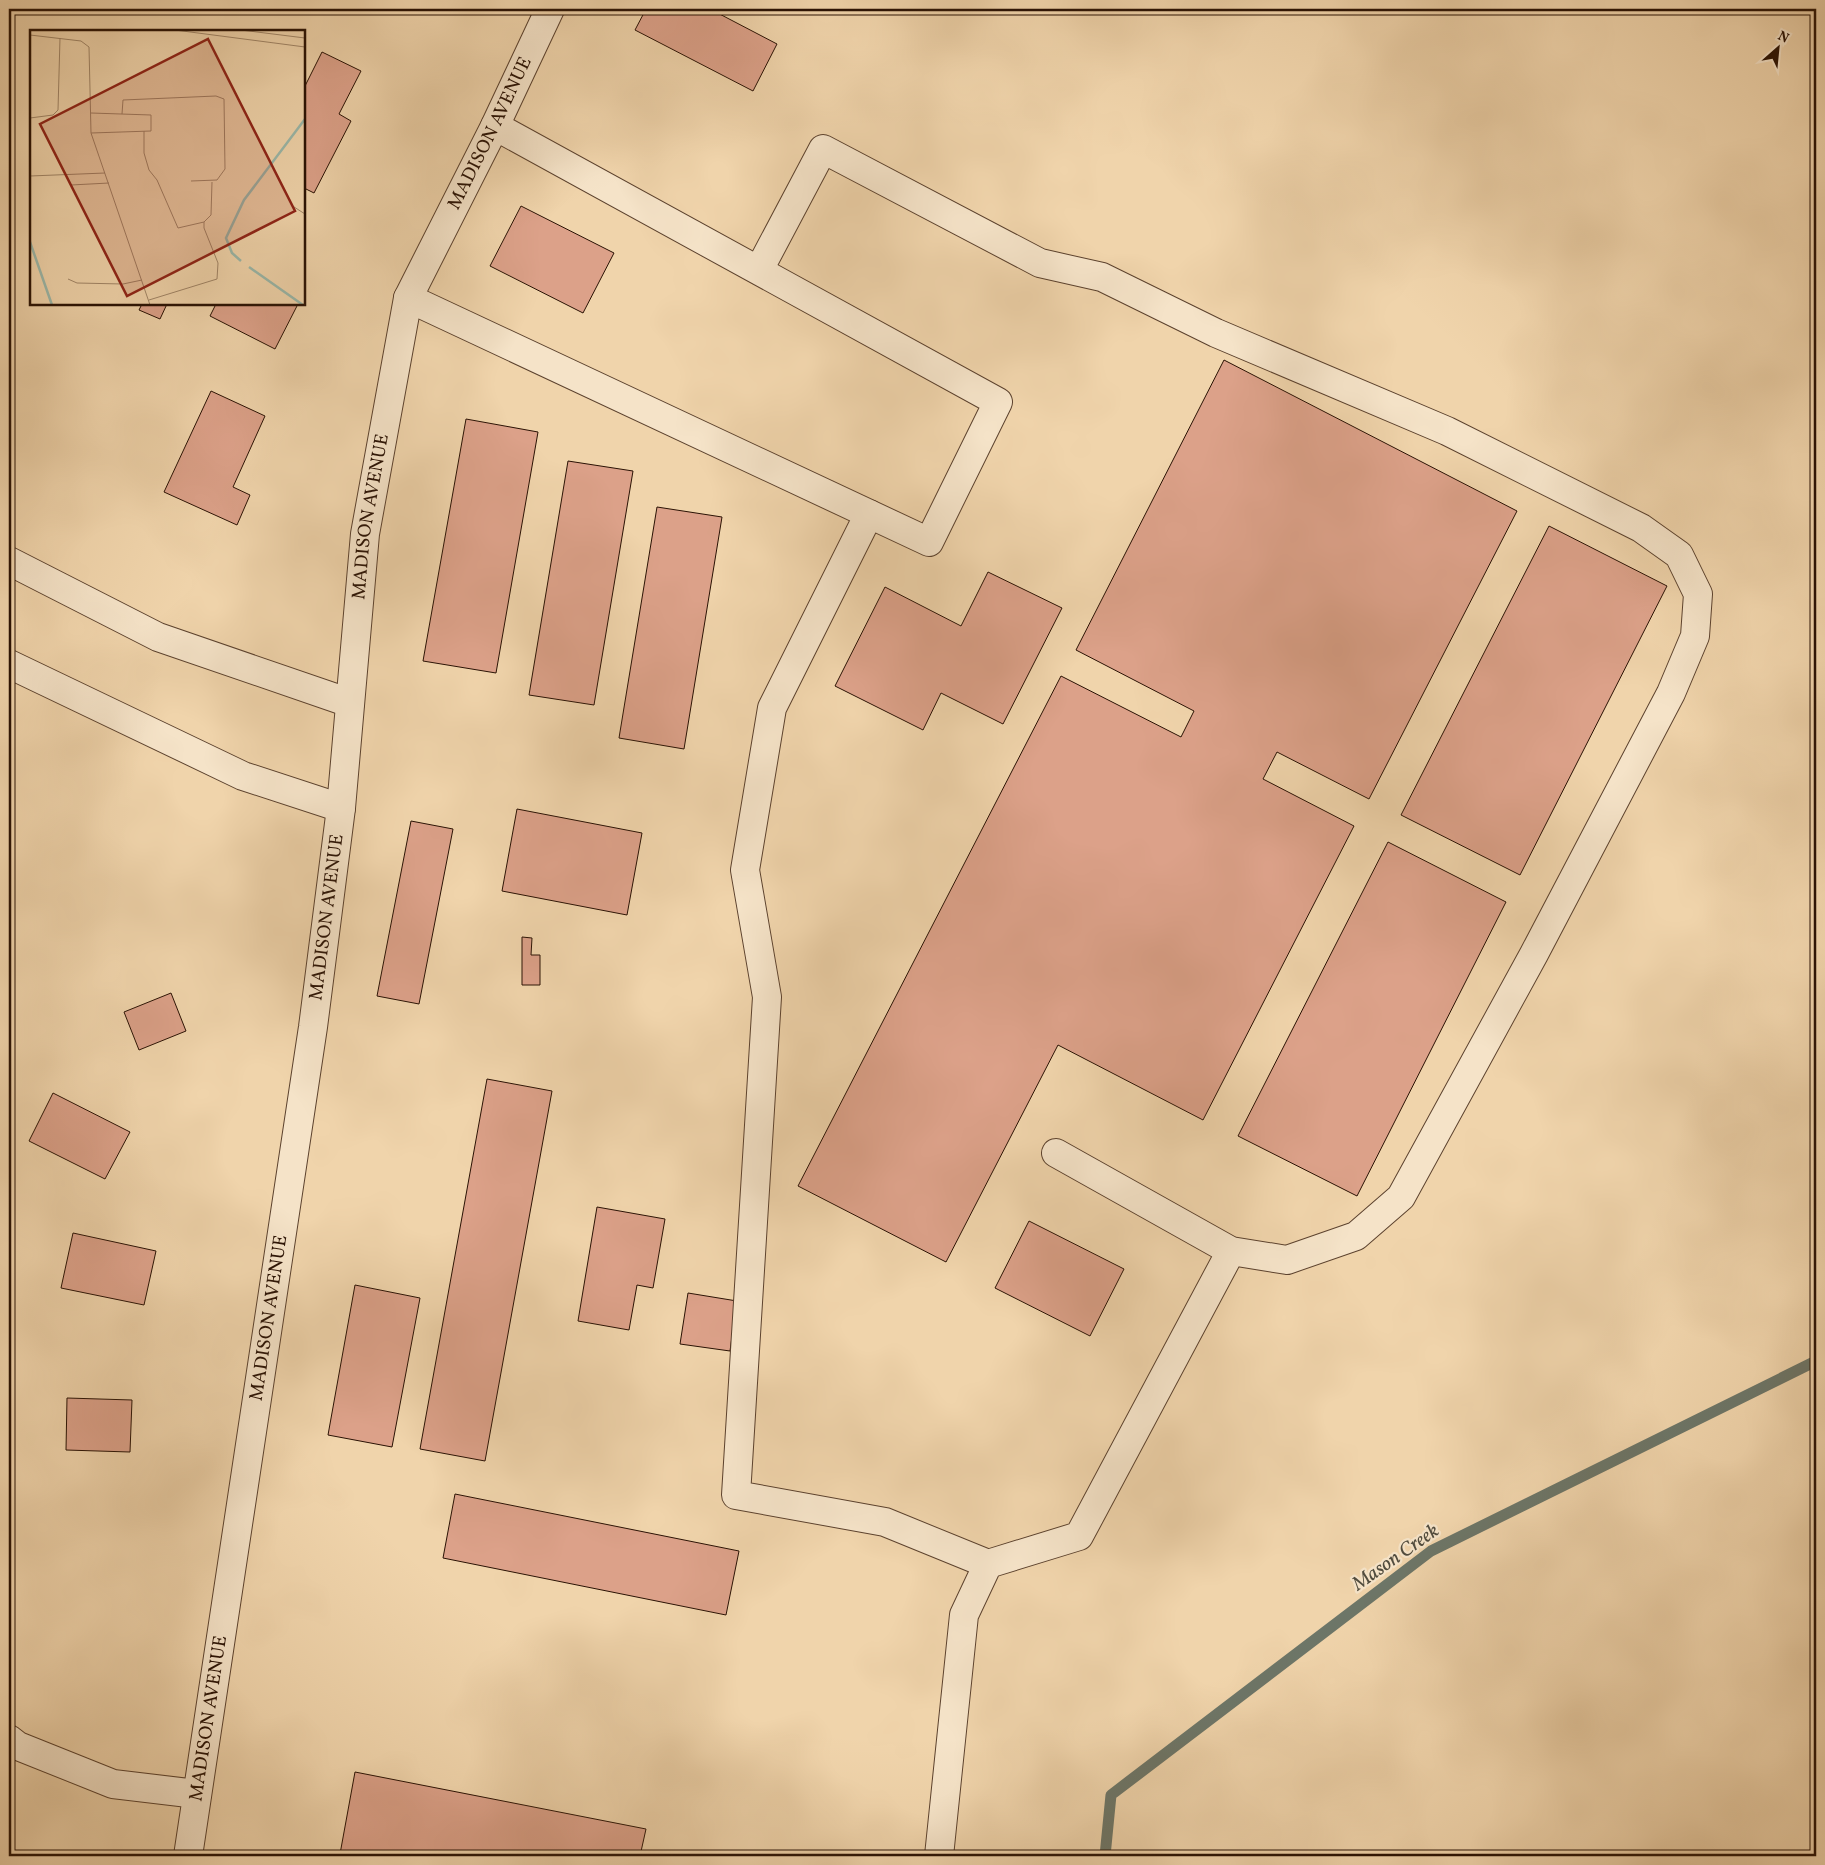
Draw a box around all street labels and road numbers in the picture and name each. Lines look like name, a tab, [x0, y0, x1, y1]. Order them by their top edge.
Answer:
street label: MADISON AVENUE	[442, 53, 539, 214]
street label: MADISON AVENUE	[346, 432, 396, 601]
street label: MADISON AVENUE	[304, 833, 351, 1002]
street label: MADISON AVENUE	[244, 1233, 294, 1403]
street label: MADISON AVENUE	[183, 1634, 234, 1803]

